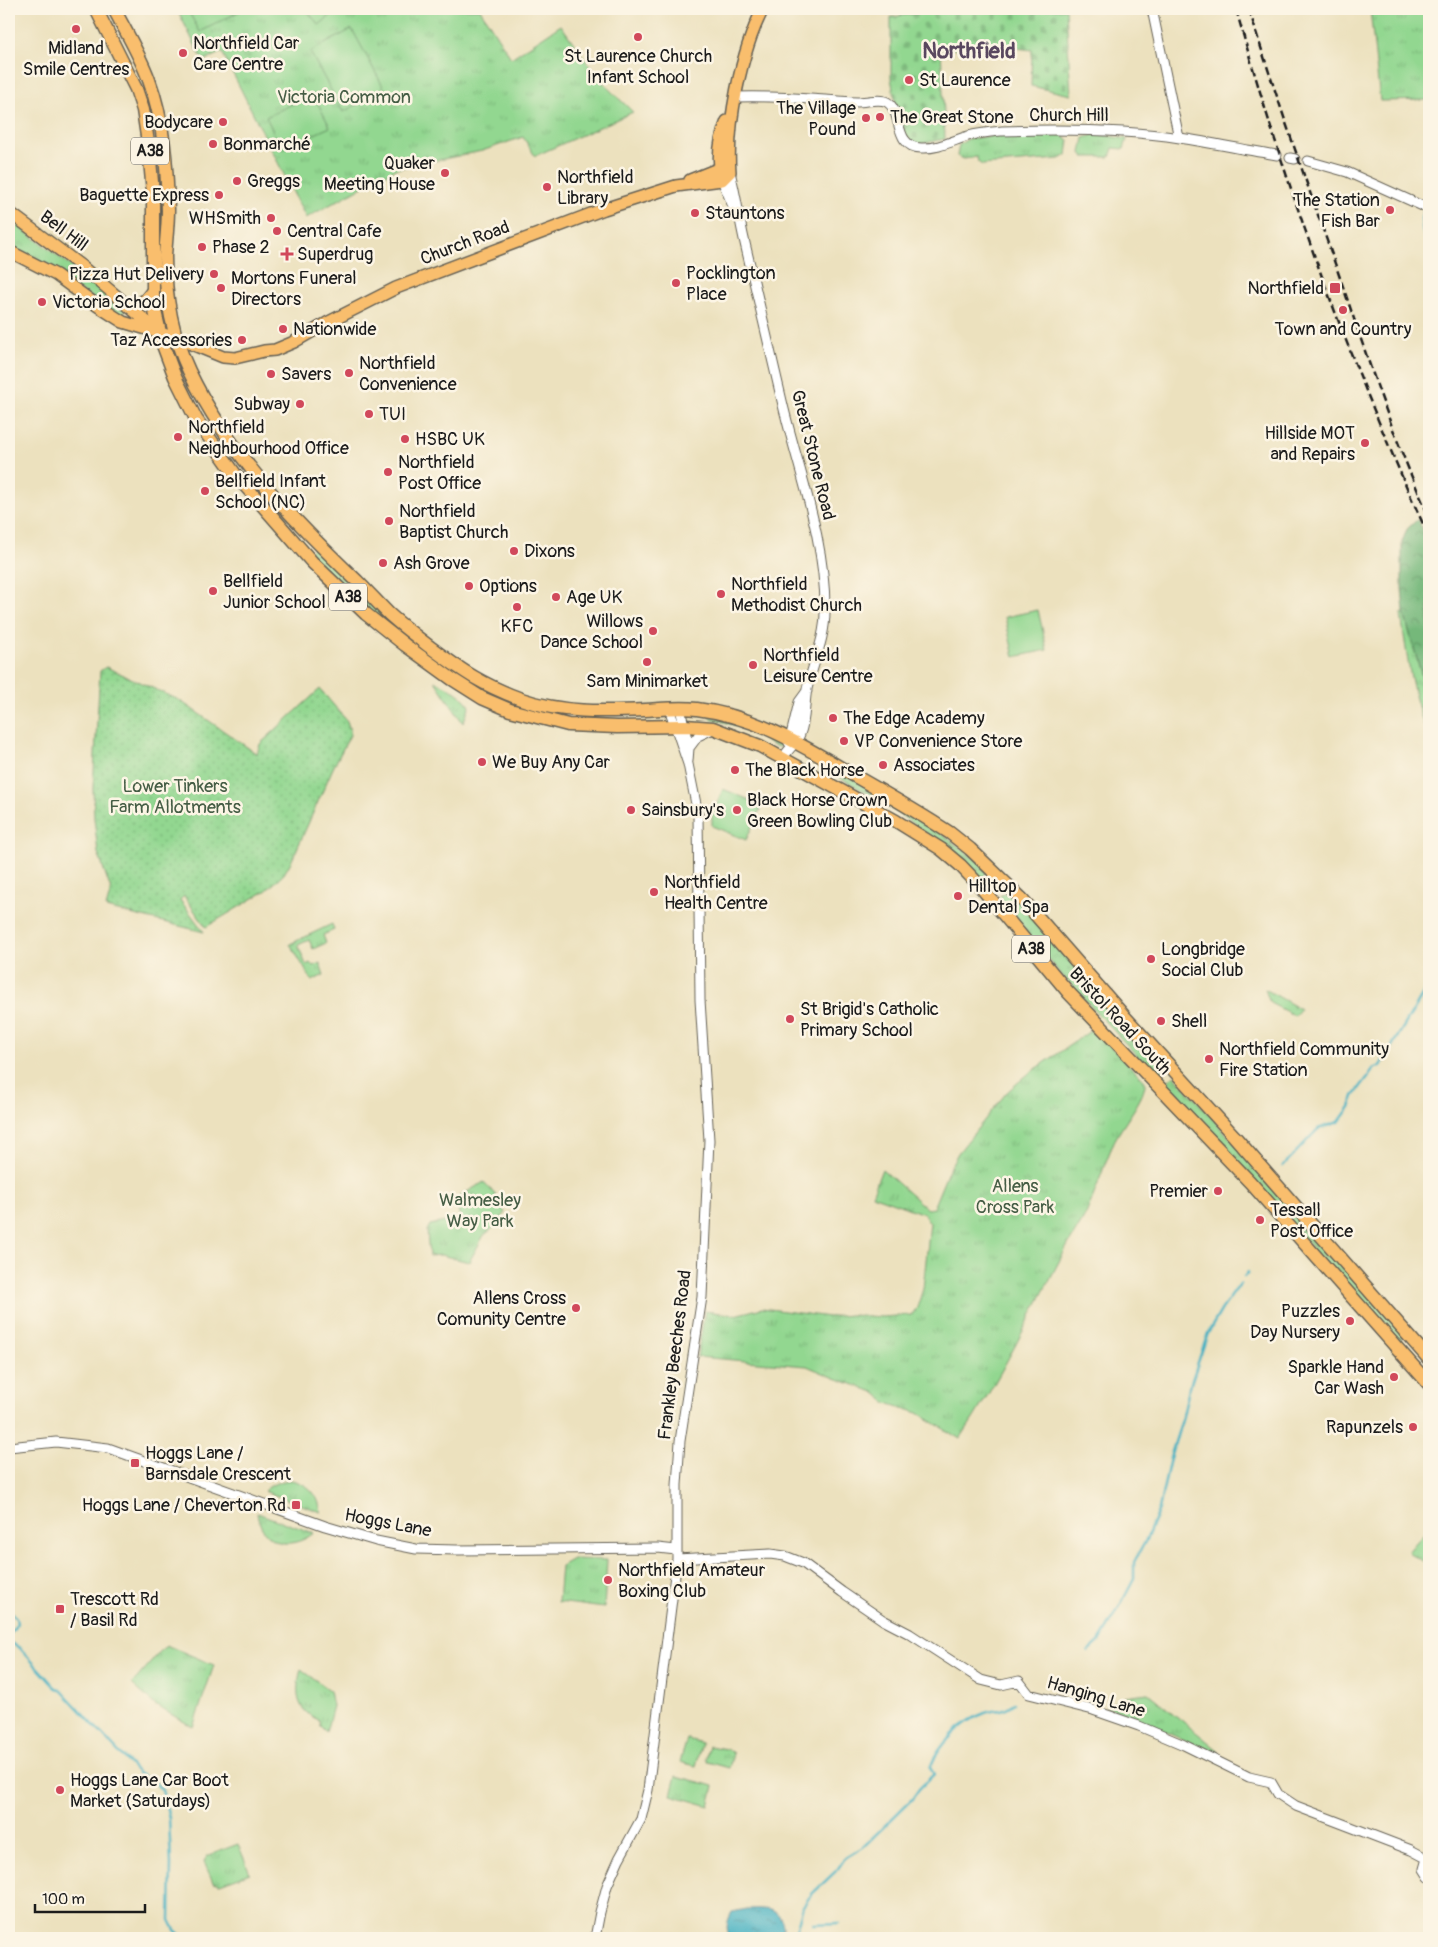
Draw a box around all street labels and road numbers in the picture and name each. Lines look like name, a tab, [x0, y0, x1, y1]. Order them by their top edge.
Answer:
street label: Church Hill	[1029, 104, 1109, 127]
road number: A38	[131, 138, 169, 164]
street label: Bell Hill	[35, 205, 93, 257]
street label: Church Road	[417, 215, 513, 271]
street label: Great Stone Road	[786, 388, 840, 522]
road number: A38	[329, 584, 367, 610]
road number: A38	[1012, 936, 1050, 962]
street label: Bristol Road South	[1064, 962, 1176, 1080]
street label: Frankley Beeches Road	[653, 1269, 697, 1441]
street label: Hoggs Lane	[343, 1503, 434, 1543]
street label: Hanging Lane	[1044, 1671, 1148, 1723]

